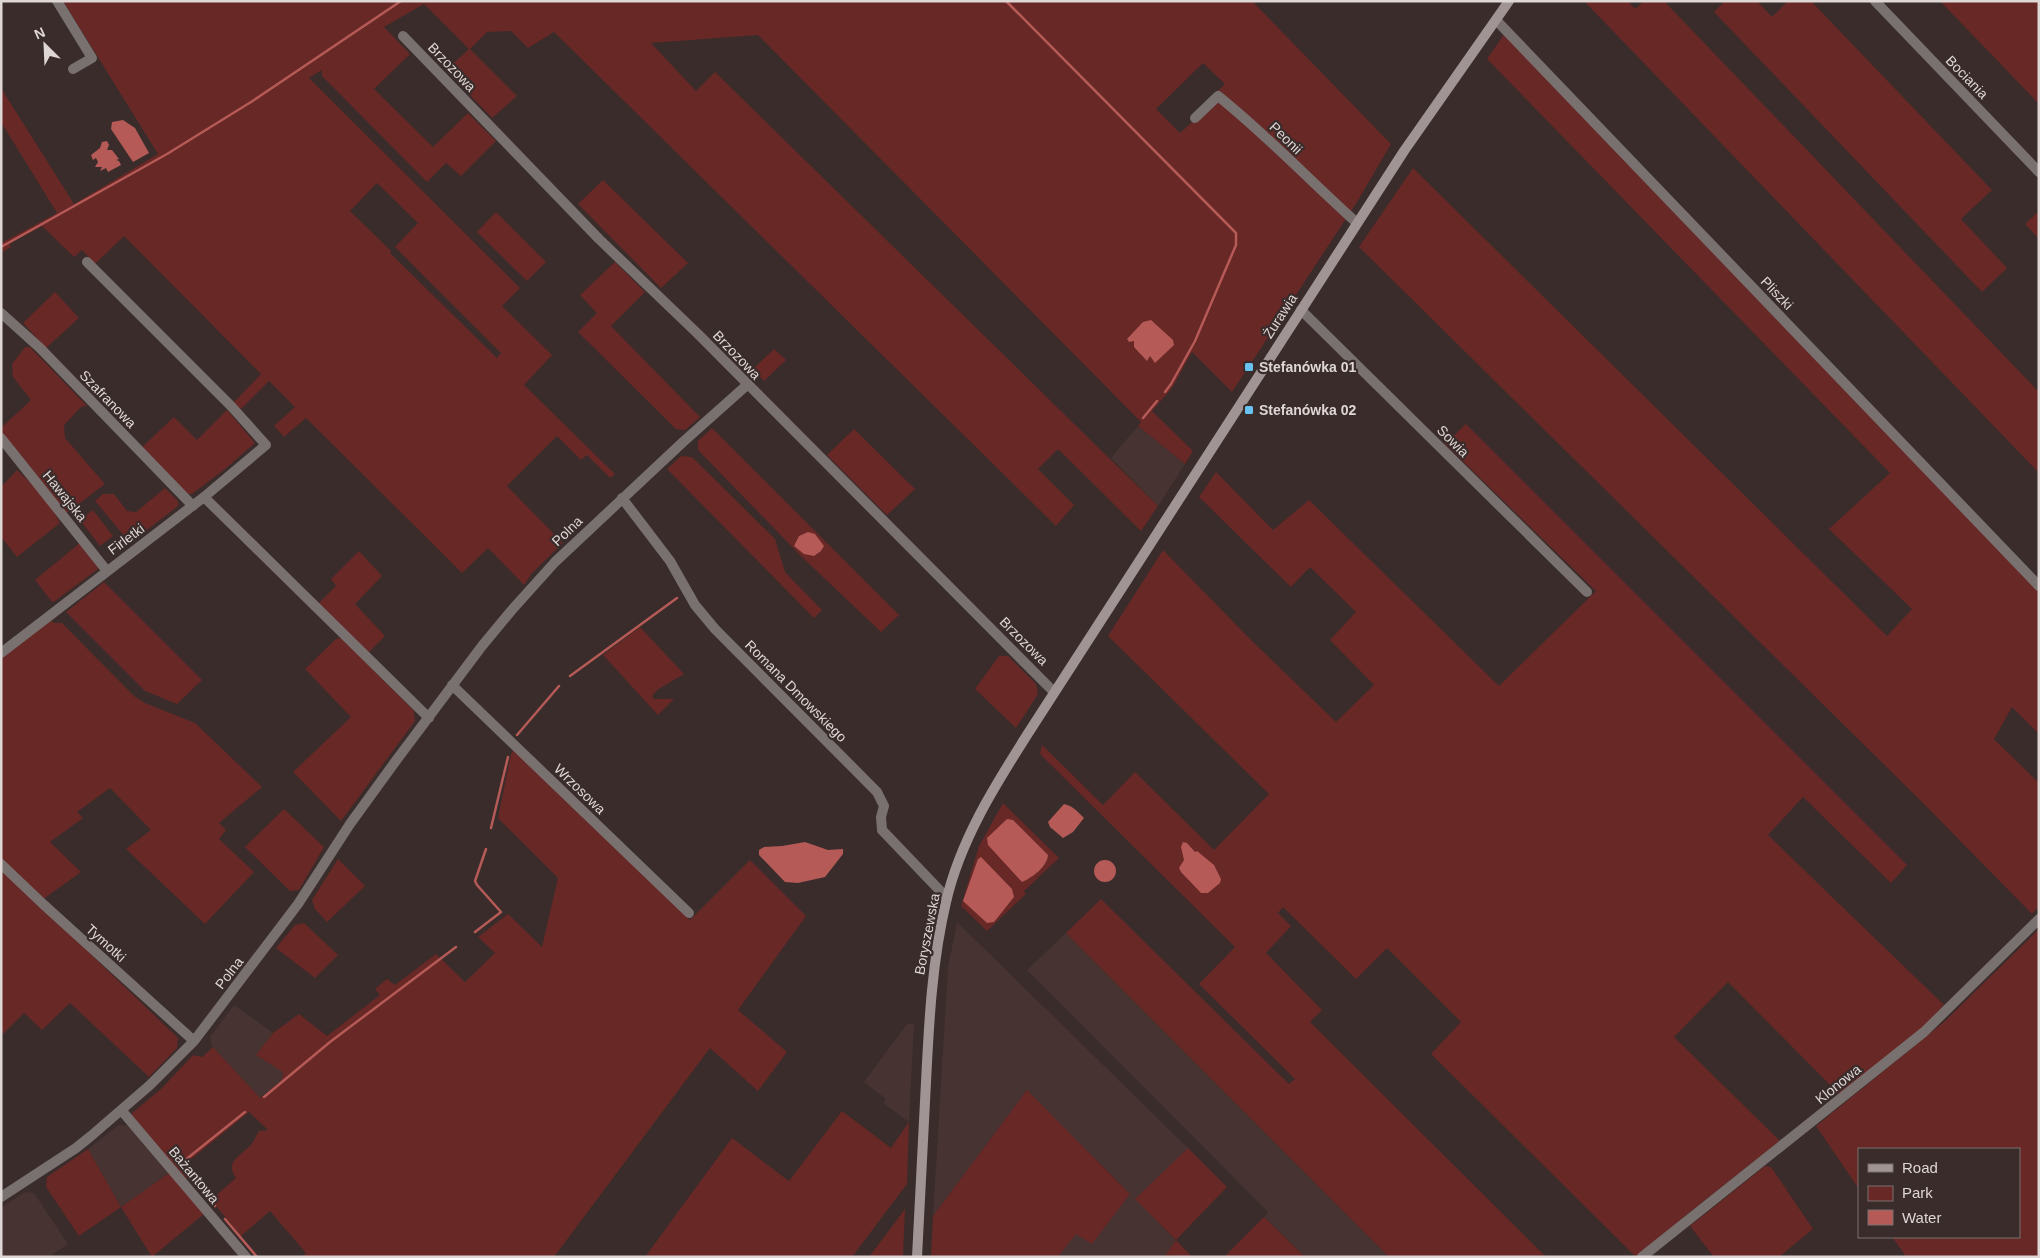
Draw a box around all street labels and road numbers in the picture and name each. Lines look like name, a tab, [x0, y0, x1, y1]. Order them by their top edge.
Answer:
street label: Brzozowa	[425, 39, 479, 95]
street label: Bociania	[1943, 52, 1992, 102]
street label: Peonii	[1266, 119, 1306, 157]
street label: Pliszki	[1757, 273, 1797, 313]
street label: Żurawia	[1259, 290, 1300, 341]
street label: Brzozowa	[710, 327, 764, 383]
street label: Szafranowa	[77, 367, 140, 431]
street label: Sowia	[1434, 422, 1472, 460]
street label: Hawajska	[40, 467, 90, 525]
street label: Polna	[549, 513, 586, 549]
street label: Firletki	[105, 520, 147, 558]
street label: Brzozowa	[997, 614, 1052, 669]
street label: Romana Dmowskiego	[742, 637, 850, 745]
street label: Wrzosowa	[551, 761, 609, 818]
street label: Boryszewska	[911, 892, 943, 976]
street label: Tymotki	[83, 921, 129, 965]
street label: Polna	[212, 954, 246, 992]
street label: Klonowa	[1812, 1061, 1864, 1107]
street label: Bażantowa	[166, 1143, 223, 1207]

